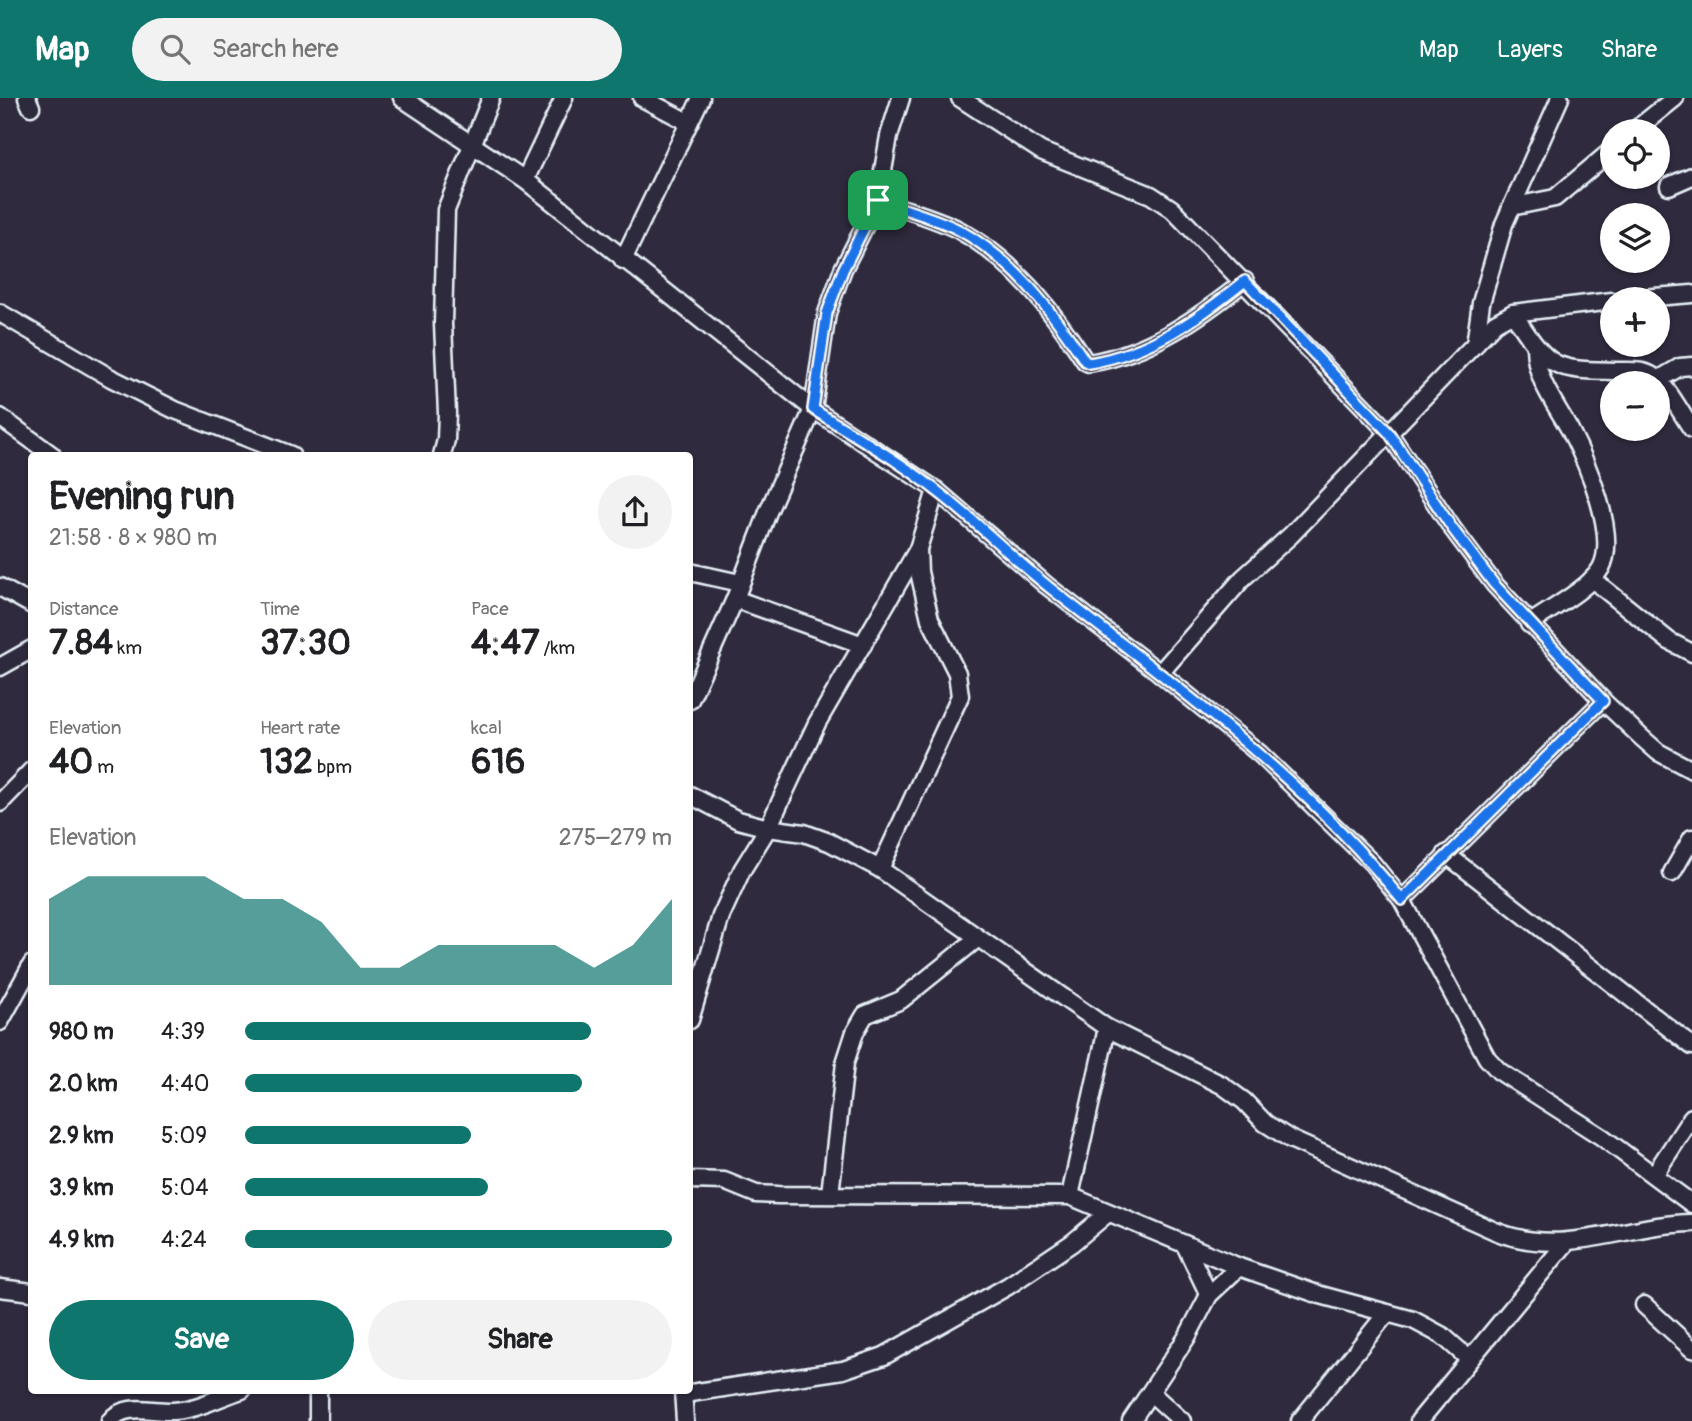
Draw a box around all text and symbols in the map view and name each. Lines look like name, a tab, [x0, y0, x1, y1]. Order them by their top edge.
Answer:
search box	[132, 18, 622, 81]
text: Map	[35, 29, 90, 70]
icon: search	[156, 30, 194, 68]
text: Search here	[212, 33, 339, 65]
text: Map	[1419, 35, 1459, 64]
text: Layers	[1497, 35, 1563, 64]
text: Share	[1601, 35, 1657, 64]
map controls	[1600, 119, 1670, 441]
button: locate	[1600, 119, 1670, 189]
pin	[848, 170, 908, 230]
icon: arrive	[859, 181, 897, 219]
button: layers	[1600, 203, 1670, 273]
button: +	[1600, 287, 1670, 357]
button: −	[1600, 371, 1670, 441]
text: Evening run	[49, 473, 235, 521]
button: share	[598, 475, 672, 549]
text: 21:58 · 8 × 980 m	[49, 523, 217, 552]
text: Distance	[49, 597, 118, 621]
text: Time	[260, 597, 300, 621]
text: Pace	[471, 597, 509, 621]
text: 7.84	[49, 621, 113, 665]
text: 37:30	[260, 621, 351, 665]
text: 4:47	[471, 621, 539, 665]
text: km	[113, 636, 142, 660]
text: /km	[539, 636, 575, 660]
text: Elevation	[49, 716, 121, 740]
text: Heart rate	[260, 716, 340, 740]
text: kcal	[471, 716, 502, 740]
text: 40	[49, 740, 93, 784]
text: 132	[260, 740, 313, 784]
text: 616	[471, 740, 525, 784]
text: m	[93, 755, 114, 779]
text: bpm	[313, 755, 352, 779]
text: Elevation	[49, 823, 137, 852]
text: 275–279 m	[559, 823, 672, 852]
text: 980 m	[49, 1017, 114, 1046]
text: 4:39	[161, 1017, 205, 1046]
text: 2.0 km	[49, 1069, 118, 1098]
text: 4:40	[161, 1069, 210, 1098]
text: 2.9 km	[49, 1121, 114, 1150]
text: 5:09	[161, 1121, 207, 1150]
text: 3.9 km	[49, 1173, 114, 1202]
text: 5:04	[161, 1173, 209, 1202]
text: 4.9 km	[49, 1225, 114, 1254]
text: 4:24	[161, 1225, 207, 1254]
button: Save	[49, 1300, 354, 1380]
button: Share	[368, 1300, 672, 1380]

